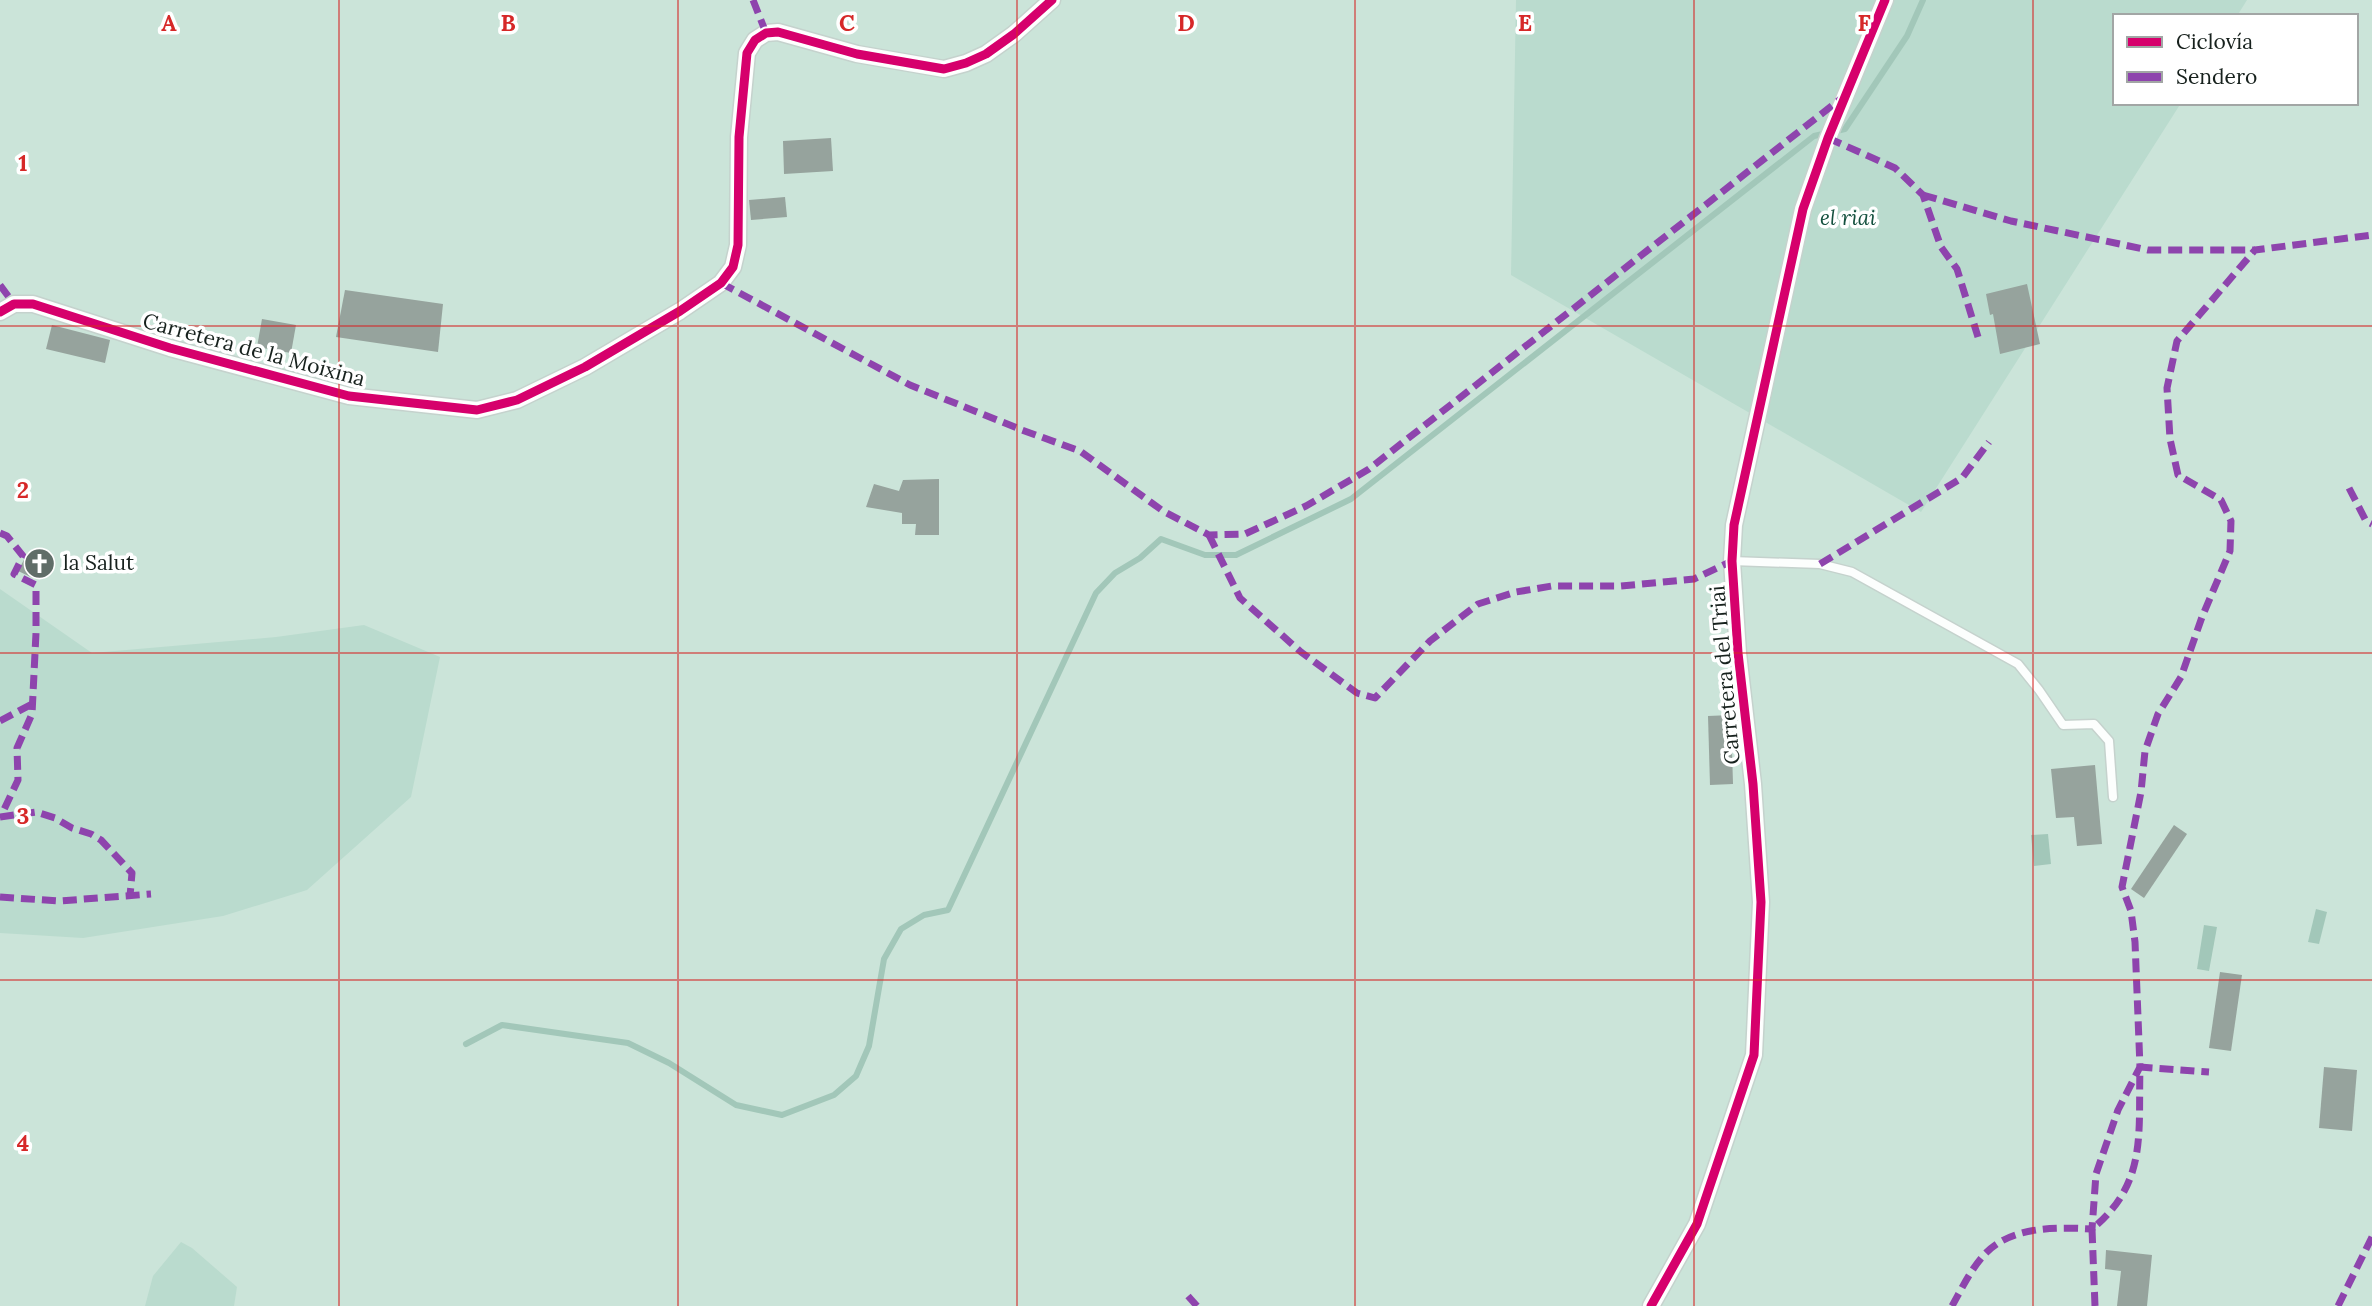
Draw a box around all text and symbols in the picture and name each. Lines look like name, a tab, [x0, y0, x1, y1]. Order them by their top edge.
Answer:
text: A	[161, 8, 177, 37]
text: B	[500, 8, 516, 37]
text: C	[839, 8, 855, 37]
text: D	[1177, 8, 1195, 37]
text: E	[1518, 8, 1532, 37]
text: F	[1857, 8, 1871, 37]
legend	[2113, 14, 2358, 105]
text: Ciclovía	[2176, 28, 2253, 55]
text: Sendero	[2176, 63, 2257, 90]
text: 1	[18, 148, 28, 177]
park label: el riai	[1820, 204, 1876, 231]
street label: Carretera de la Moixina	[140, 307, 368, 392]
text: 2	[17, 475, 29, 504]
church icon: la Salut	[23, 546, 57, 580]
place label: la Salut	[63, 549, 135, 576]
street label: Carretera del Triai	[1703, 584, 1746, 766]
text: 3	[17, 801, 29, 830]
text: 4	[17, 1128, 29, 1157]

